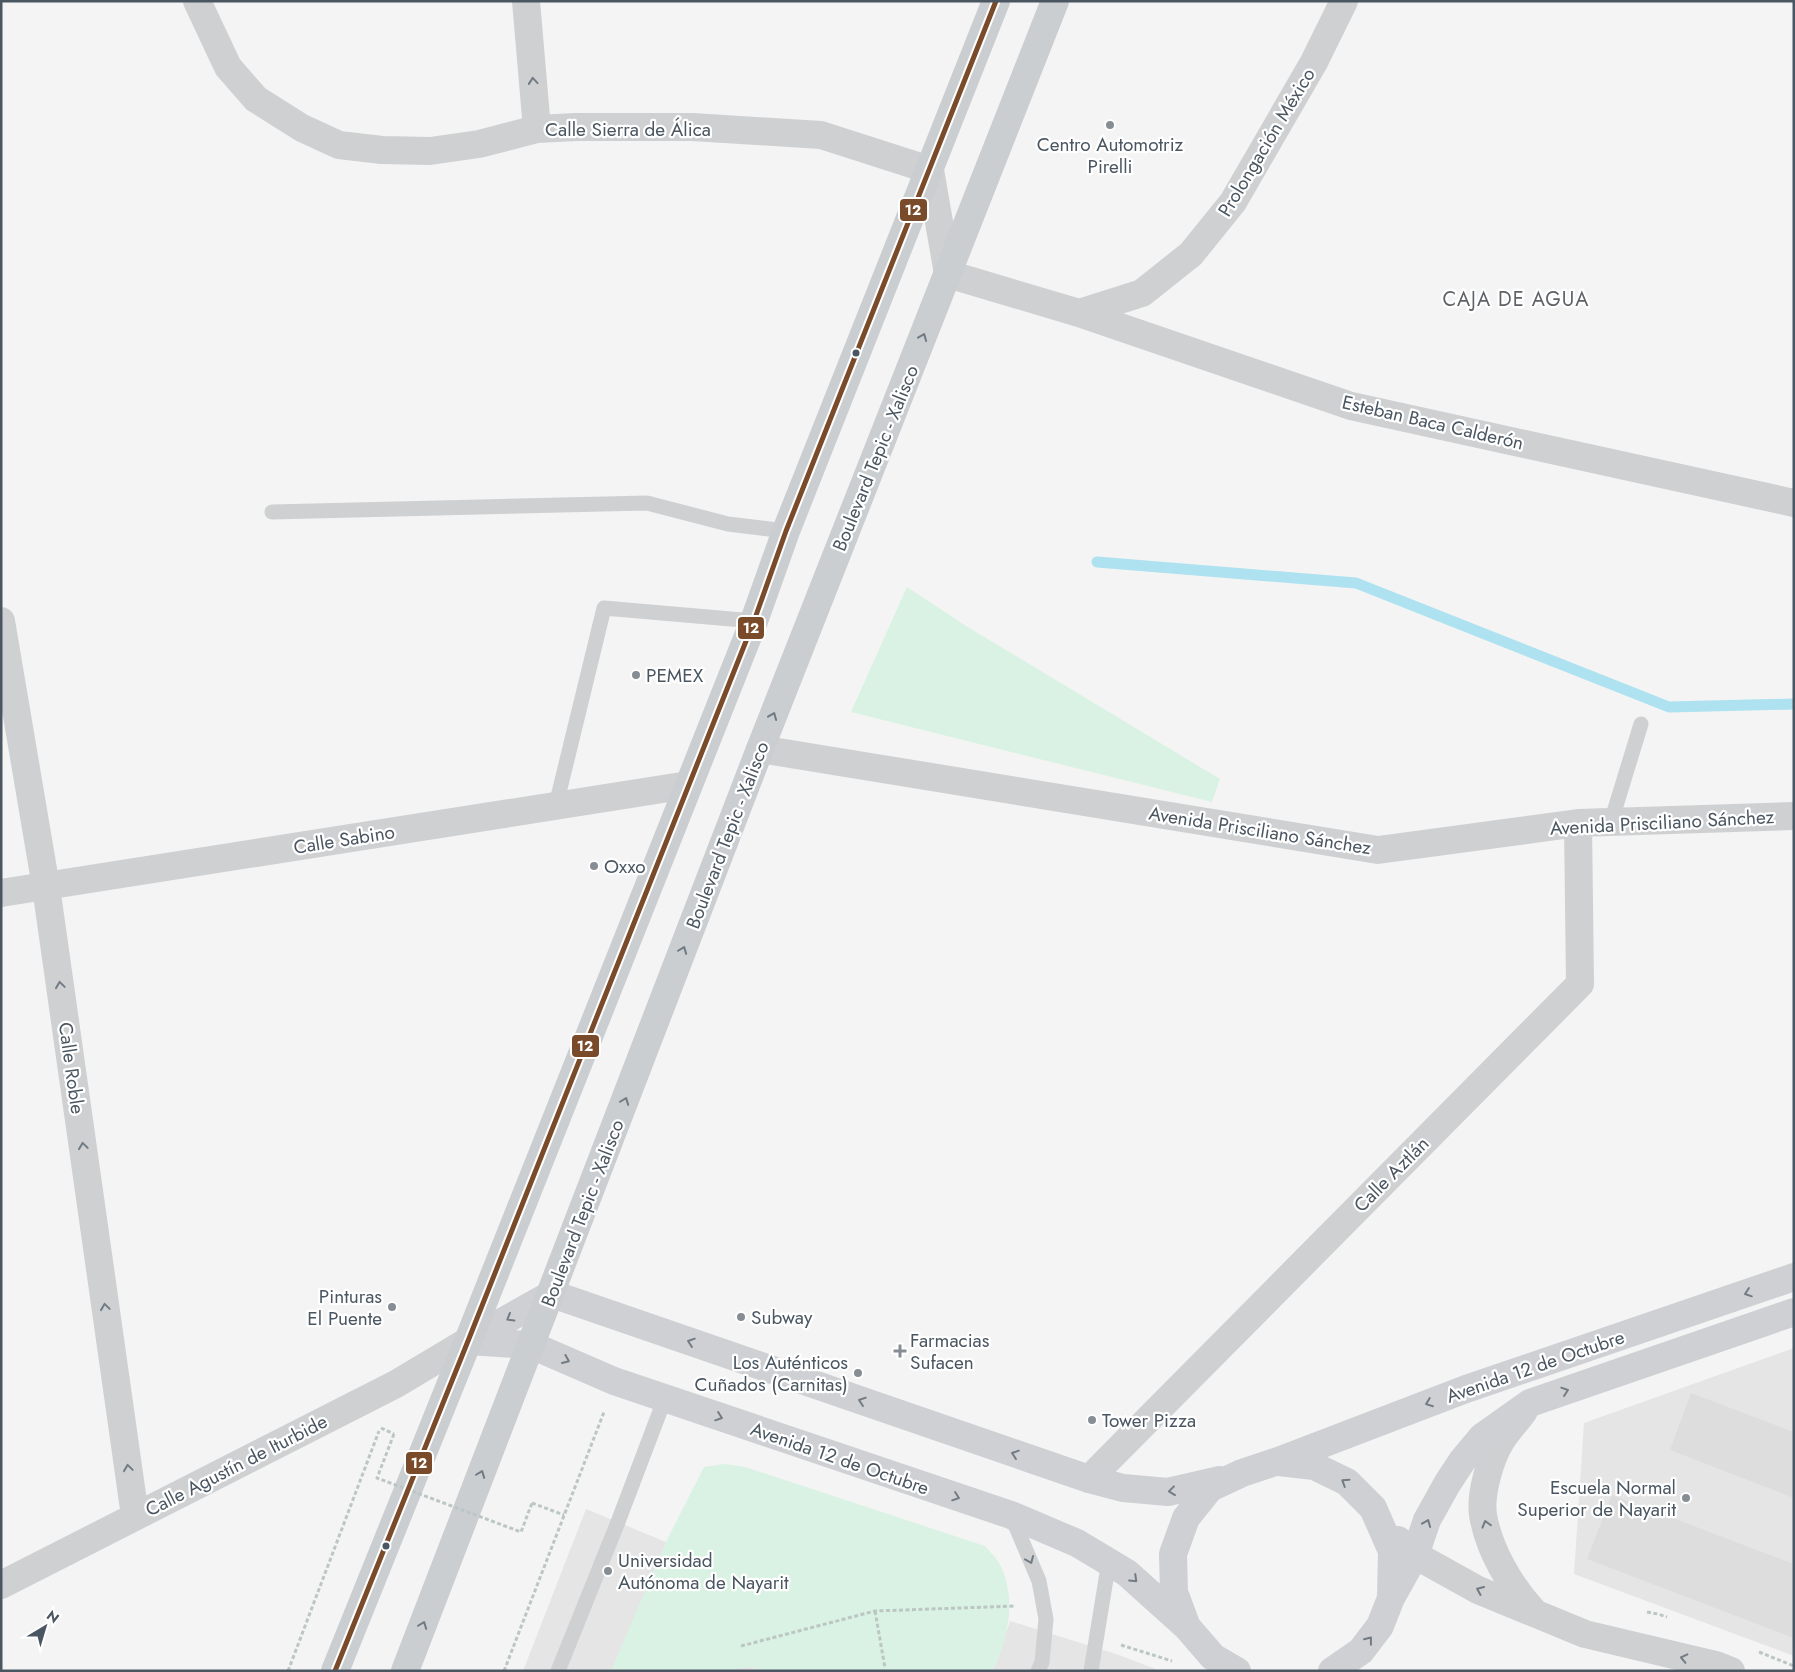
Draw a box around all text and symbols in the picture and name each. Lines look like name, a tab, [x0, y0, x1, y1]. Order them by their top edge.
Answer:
street label: Prolongación México	[1211, 63, 1322, 222]
one-way arrow	[528, 76, 539, 84]
street label: Calle Sierra de Álica	[545, 116, 711, 143]
marker: Centro Automotriz Pirelli	[1104, 119, 1116, 131]
place label: Centro Automotriz Pirelli	[1037, 131, 1184, 180]
line badge: 12	[899, 198, 928, 222]
text: 12	[905, 200, 921, 220]
district label: CAJA DE AGUA	[1442, 285, 1590, 314]
one-way arrow	[916, 333, 927, 342]
unlabelled marker	[851, 348, 861, 358]
street label: Boulevard Tepic - Xalisco	[826, 361, 925, 555]
street label: Esteban Baca Calderón	[1339, 388, 1526, 457]
line badge: 12	[737, 616, 765, 640]
text: 12	[743, 618, 759, 638]
place label: PEMEX	[646, 662, 704, 689]
marker: PEMEX	[630, 669, 642, 681]
one-way arrow	[767, 712, 777, 721]
street label: Boulevard Tepic - Xalisco	[679, 738, 776, 933]
street label: Avenida Prisciliano Sánchez	[1147, 800, 1373, 861]
street label: Avenida Prisciliano Sánchez	[1549, 803, 1775, 842]
street label: Calle Sabino	[292, 818, 397, 861]
place label: Oxxo	[604, 853, 646, 880]
marker: Oxxo	[588, 860, 600, 872]
one-way arrow	[678, 946, 688, 954]
one-way arrow	[55, 981, 66, 989]
street label: Calle Roble	[52, 1020, 91, 1116]
line badge: 12	[571, 1034, 600, 1058]
text: 12	[577, 1036, 593, 1056]
one-way arrow	[619, 1097, 629, 1106]
street label: Boulevard Tepic - Xalisco	[534, 1116, 631, 1311]
street label: Calle Aztlán	[1348, 1131, 1435, 1218]
one-way arrow	[78, 1142, 88, 1150]
place label: Pinturas El Puente	[307, 1283, 382, 1332]
one-way arrow	[1744, 1287, 1752, 1297]
marker: Pinturas El Puente	[386, 1301, 398, 1313]
one-way arrow	[101, 1303, 111, 1311]
place label: Subway	[751, 1304, 813, 1331]
one-way arrow	[506, 1311, 515, 1321]
marker: Subway	[735, 1311, 747, 1323]
street label: Avenida 12 de Octubre	[1442, 1323, 1628, 1410]
place label: Farmacias Sufacen	[910, 1327, 990, 1376]
one-way arrow	[688, 1338, 696, 1348]
marker: Farmacias Sufacen	[894, 1345, 906, 1357]
place label: Los Auténticos Cuñados (Carnitas)	[695, 1349, 848, 1398]
one-way arrow	[561, 1354, 570, 1365]
marker: Los Auténticos Cuñados (Carnitas)	[852, 1367, 864, 1379]
one-way arrow	[1560, 1387, 1568, 1397]
one-way arrow	[858, 1397, 866, 1407]
one-way arrow	[1425, 1397, 1434, 1407]
place label: Tower Pizza	[1102, 1407, 1196, 1434]
street label: Calle Agustín de Iturbide	[141, 1408, 332, 1523]
one-way arrow	[714, 1411, 723, 1421]
marker: Tower Pizza	[1086, 1414, 1098, 1426]
street label: Avenida 12 de Octubre	[747, 1415, 933, 1502]
one-way arrow	[1011, 1450, 1020, 1460]
line badge: 12	[405, 1451, 433, 1475]
text: 12	[411, 1453, 427, 1473]
one-way arrow	[123, 1463, 134, 1471]
one-way arrow	[475, 1470, 485, 1478]
place label: Escuela Normal Superior de Nayarit	[1517, 1474, 1676, 1523]
one-way arrow	[1341, 1479, 1351, 1488]
one-way arrow	[1168, 1485, 1176, 1496]
one-way arrow	[951, 1491, 959, 1501]
marker: Escuela Normal Superior de Nayarit	[1680, 1492, 1692, 1504]
one-way arrow	[1421, 1519, 1431, 1528]
one-way arrow	[1481, 1521, 1491, 1529]
unlabelled marker	[381, 1541, 391, 1551]
place label: Universidad Autónoma de Nayarit	[618, 1547, 789, 1596]
one-way arrow	[1024, 1555, 1035, 1564]
marker: Universidad Autónoma de Nayarit	[602, 1565, 614, 1577]
one-way arrow	[1128, 1573, 1137, 1582]
one-way arrow	[1476, 1586, 1485, 1597]
north arrow	[20, 1602, 70, 1652]
text: N	[42, 1605, 64, 1628]
one-way arrow	[417, 1621, 427, 1630]
one-way arrow	[1364, 1637, 1372, 1646]
one-way arrow	[1679, 1653, 1688, 1664]

